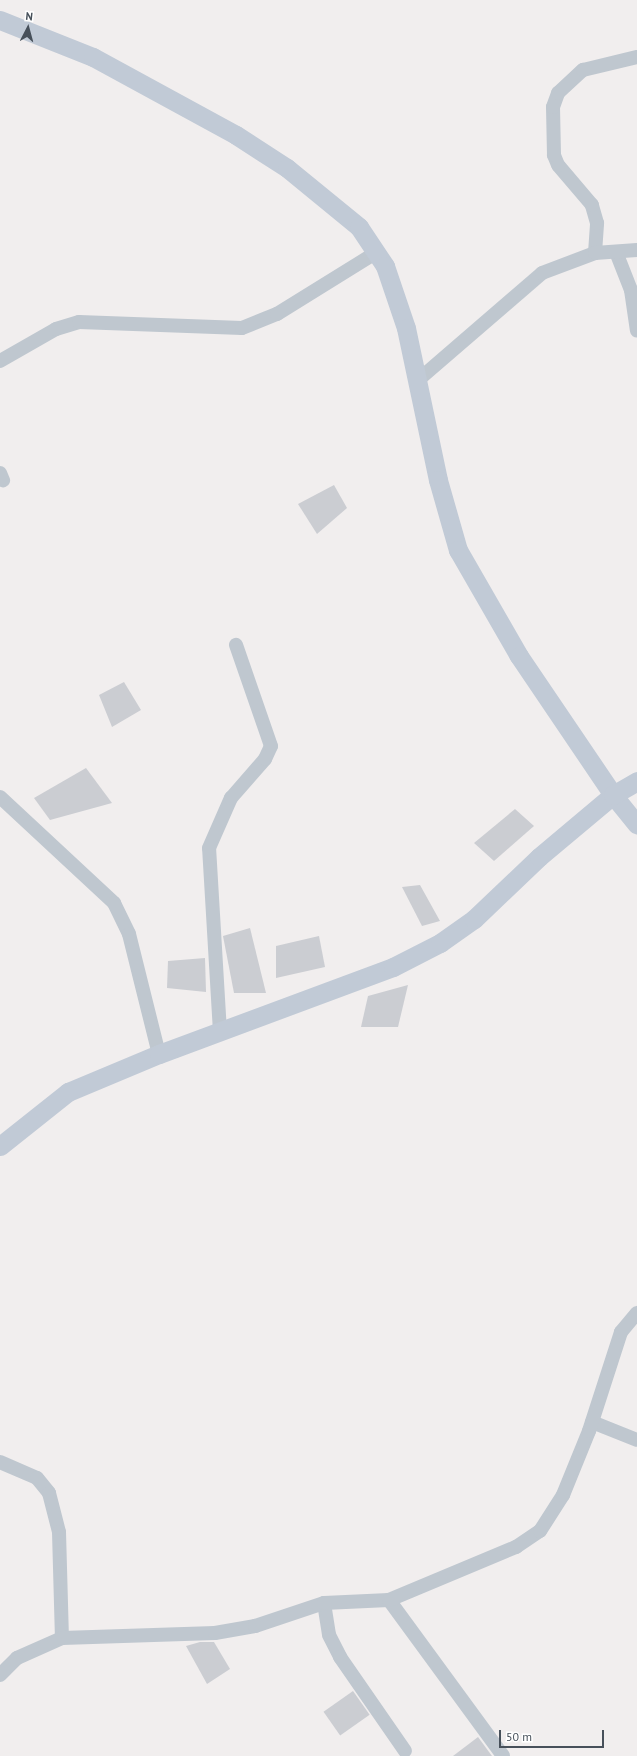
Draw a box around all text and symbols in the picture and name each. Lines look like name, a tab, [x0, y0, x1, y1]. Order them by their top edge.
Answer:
north arrow	[8, 8, 48, 48]
text: N	[25, 9, 34, 23]
scale bar	[501, 1722, 606, 1748]
text: 50 m	[506, 1729, 532, 1744]

